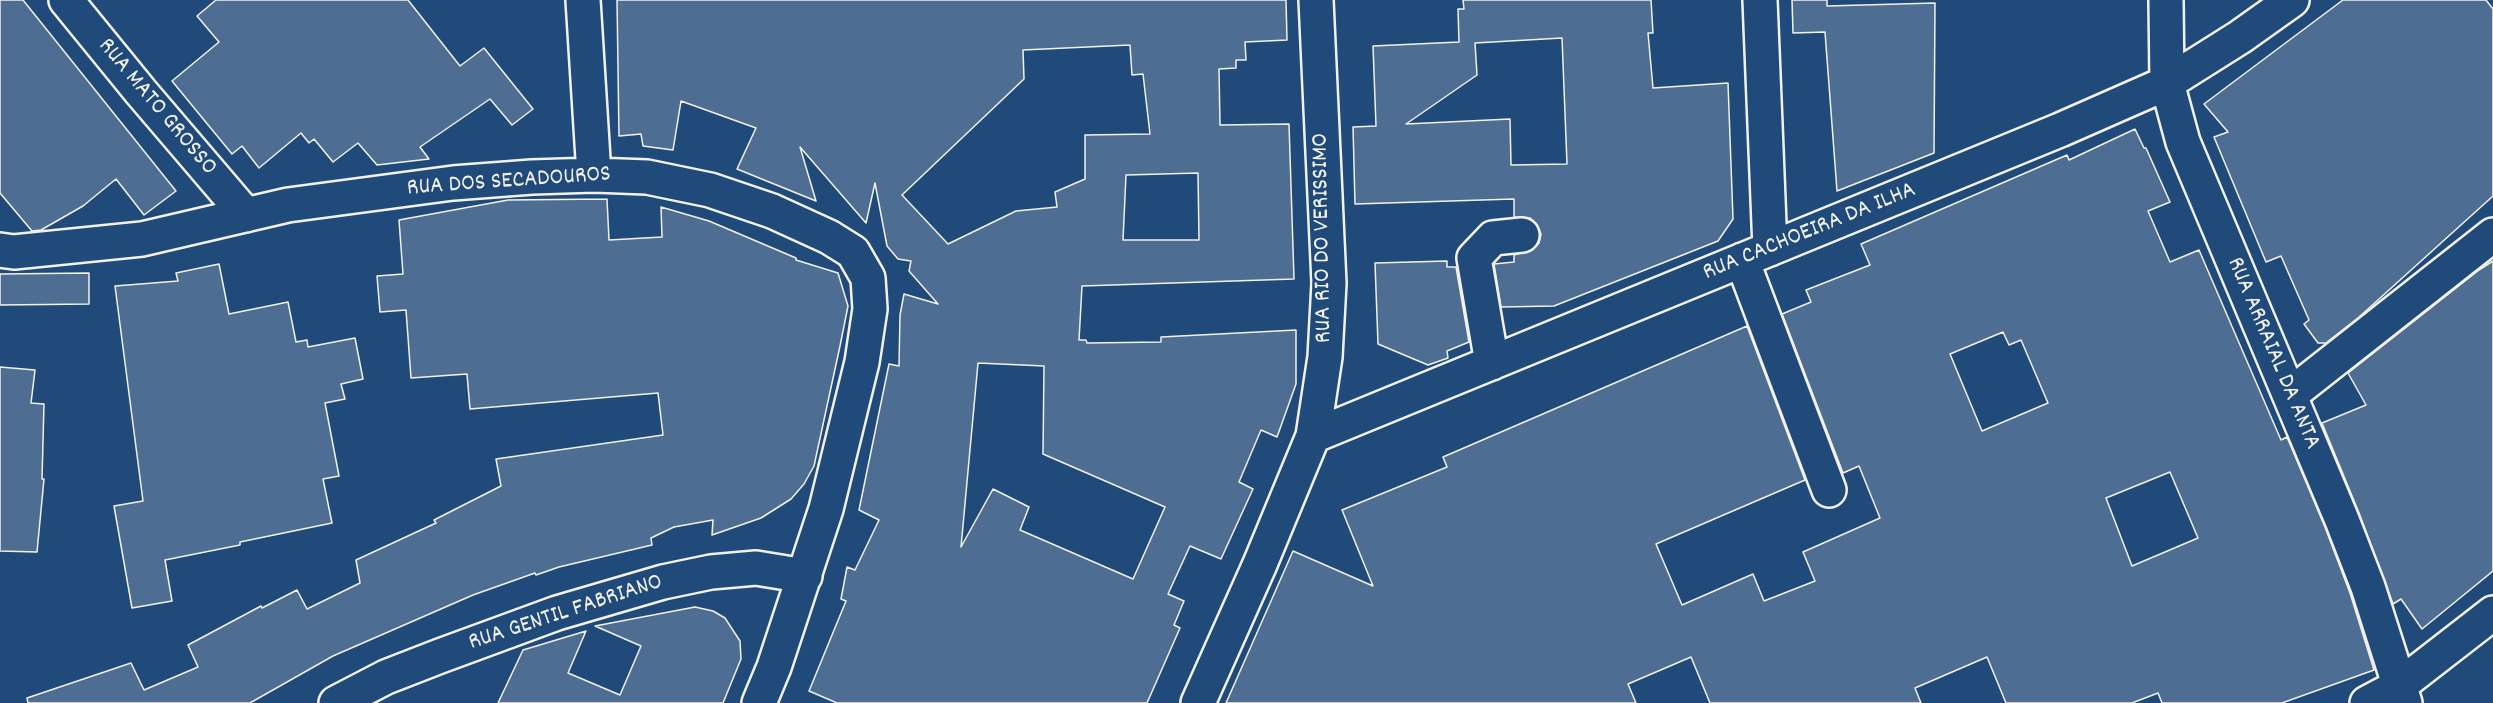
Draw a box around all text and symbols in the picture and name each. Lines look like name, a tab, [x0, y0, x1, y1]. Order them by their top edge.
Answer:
street label: RUA MATO GROSSO	[90, 33, 222, 183]
street label: RUA RIO DO VERISSIMO	[1308, 133, 1340, 343]
street label: RUA DOS SECADOUROS	[406, 162, 612, 204]
street label: RUA CACHOEIRA DA ILHA	[1699, 177, 1921, 289]
street label: RUA ARRAIAL DA ANTA	[2219, 254, 2325, 454]
street label: RUA GENTIL FABRIANO	[465, 569, 667, 659]

